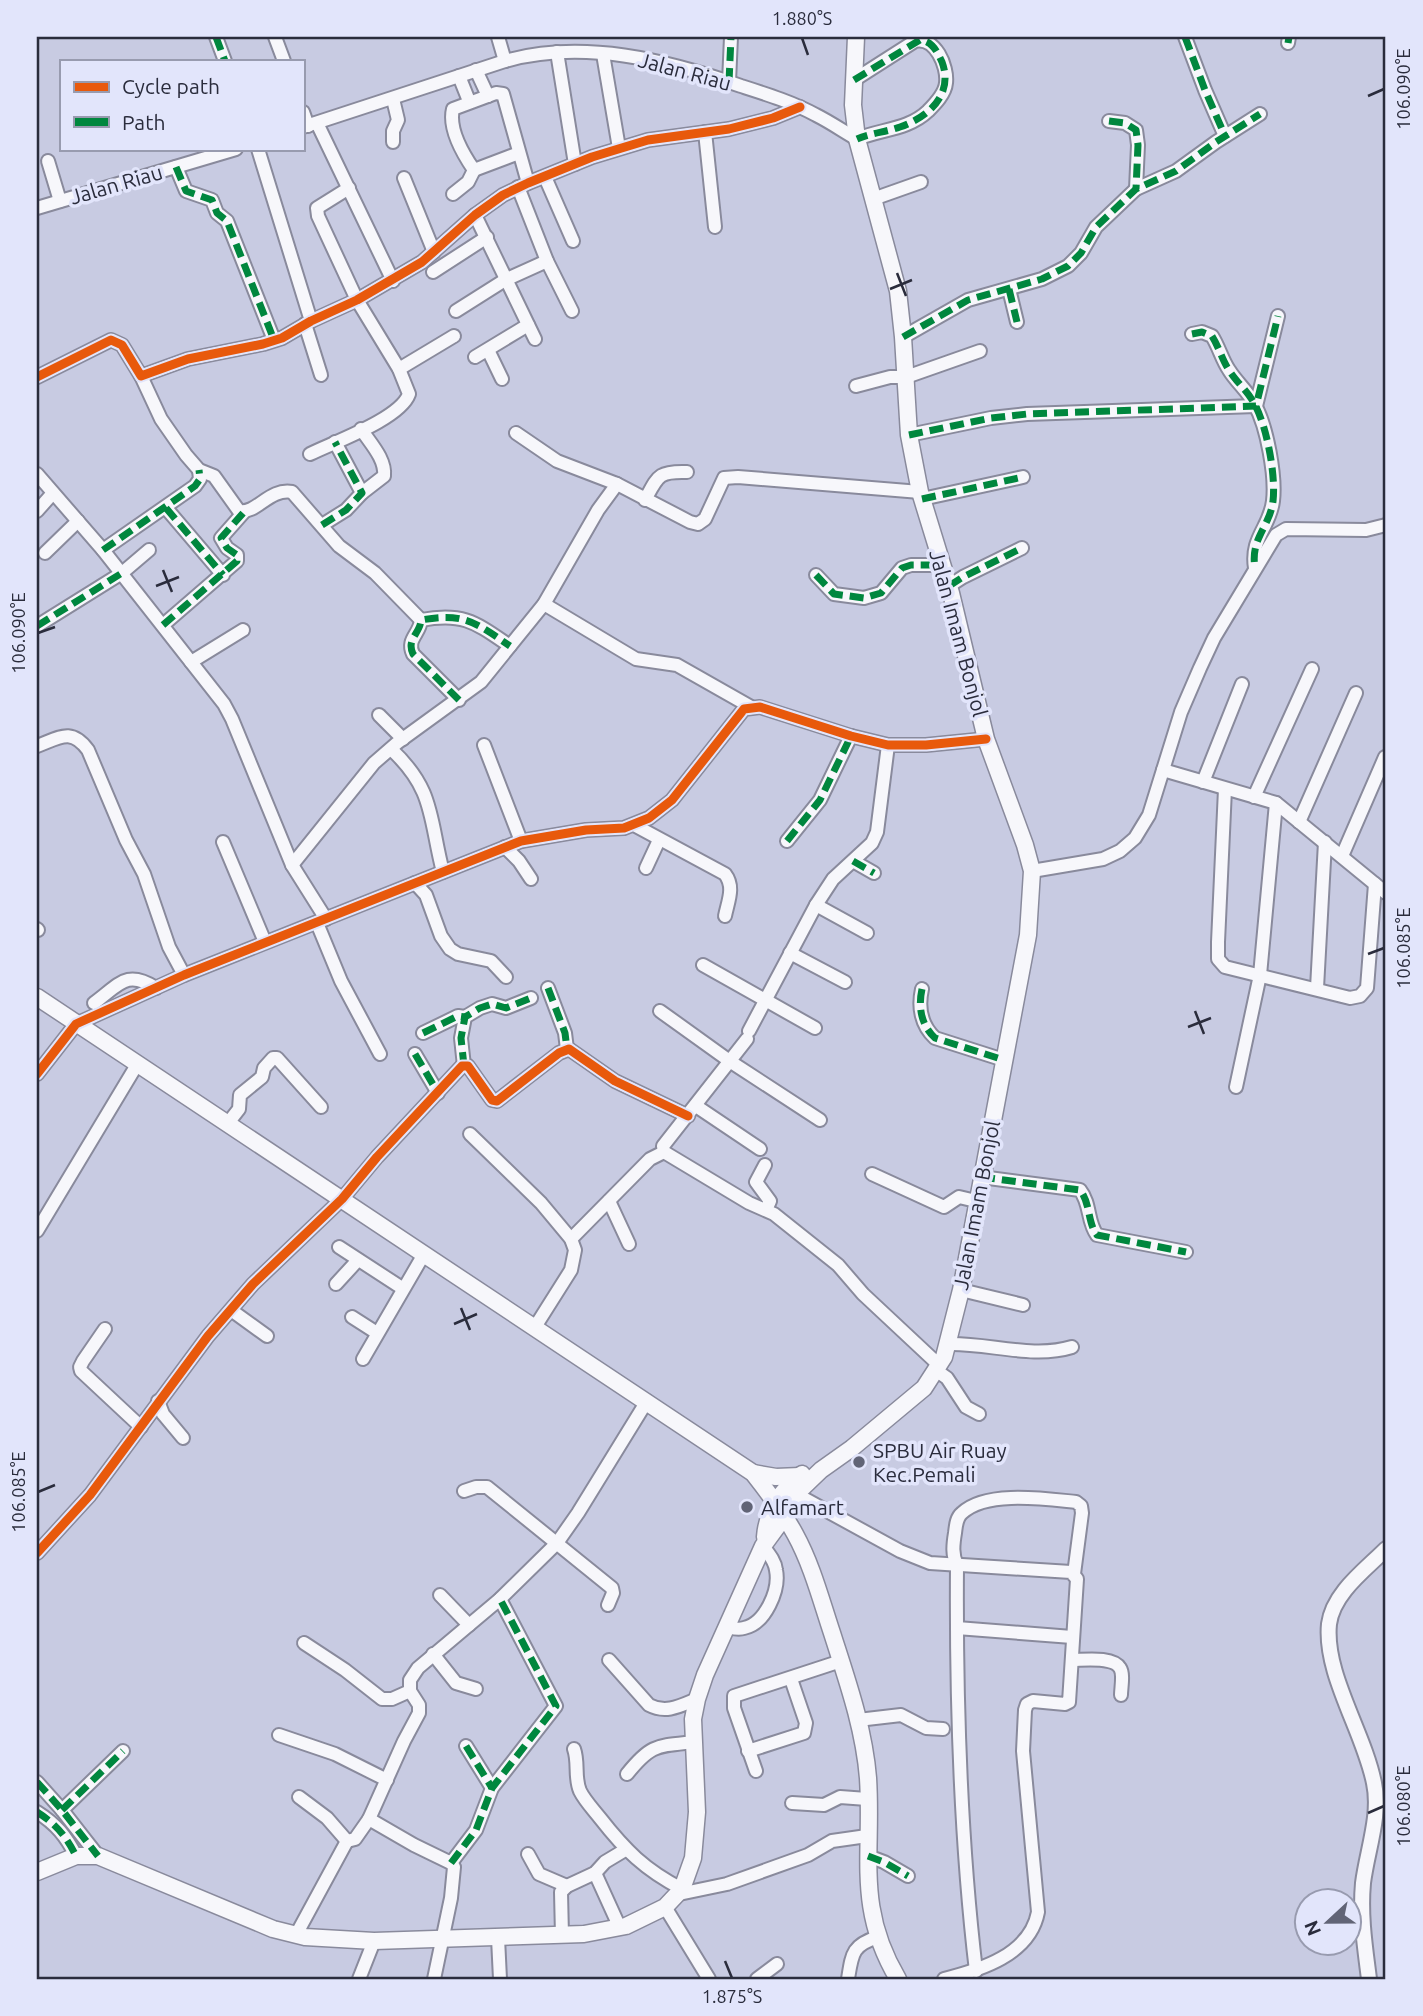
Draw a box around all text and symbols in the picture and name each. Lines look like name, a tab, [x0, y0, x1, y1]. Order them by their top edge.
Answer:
text: 1.880°S	[772, 8, 832, 28]
street label: Jalan Riau	[636, 47, 734, 95]
text: 106.090°E	[1393, 48, 1413, 130]
legend	[60, 60, 304, 150]
text: Cycle path	[122, 74, 220, 98]
text: Path	[122, 110, 165, 134]
street label: Jalan Riau	[67, 159, 165, 209]
street label: Jalan Imam Bonjol	[925, 547, 993, 719]
text: 106.090°E	[8, 592, 28, 674]
text: 106.085°E	[1393, 907, 1413, 989]
street label: Jalan Imam Bonjol	[948, 1118, 1004, 1292]
place label: SPBU Air Ruay Kec.Pemali	[873, 1438, 1007, 1486]
text: 106.085°E	[8, 1451, 28, 1533]
marker: SPBU Air Ruay Kec.Pemali	[851, 1454, 867, 1470]
place label: Alfamart	[761, 1495, 844, 1519]
marker: Alfamart	[739, 1499, 755, 1515]
text: 106.080°E	[1393, 1765, 1413, 1847]
north arrow	[1294, 1886, 1364, 1956]
text: N	[1299, 1918, 1325, 1939]
text: 1.875°S	[702, 1986, 762, 2006]

